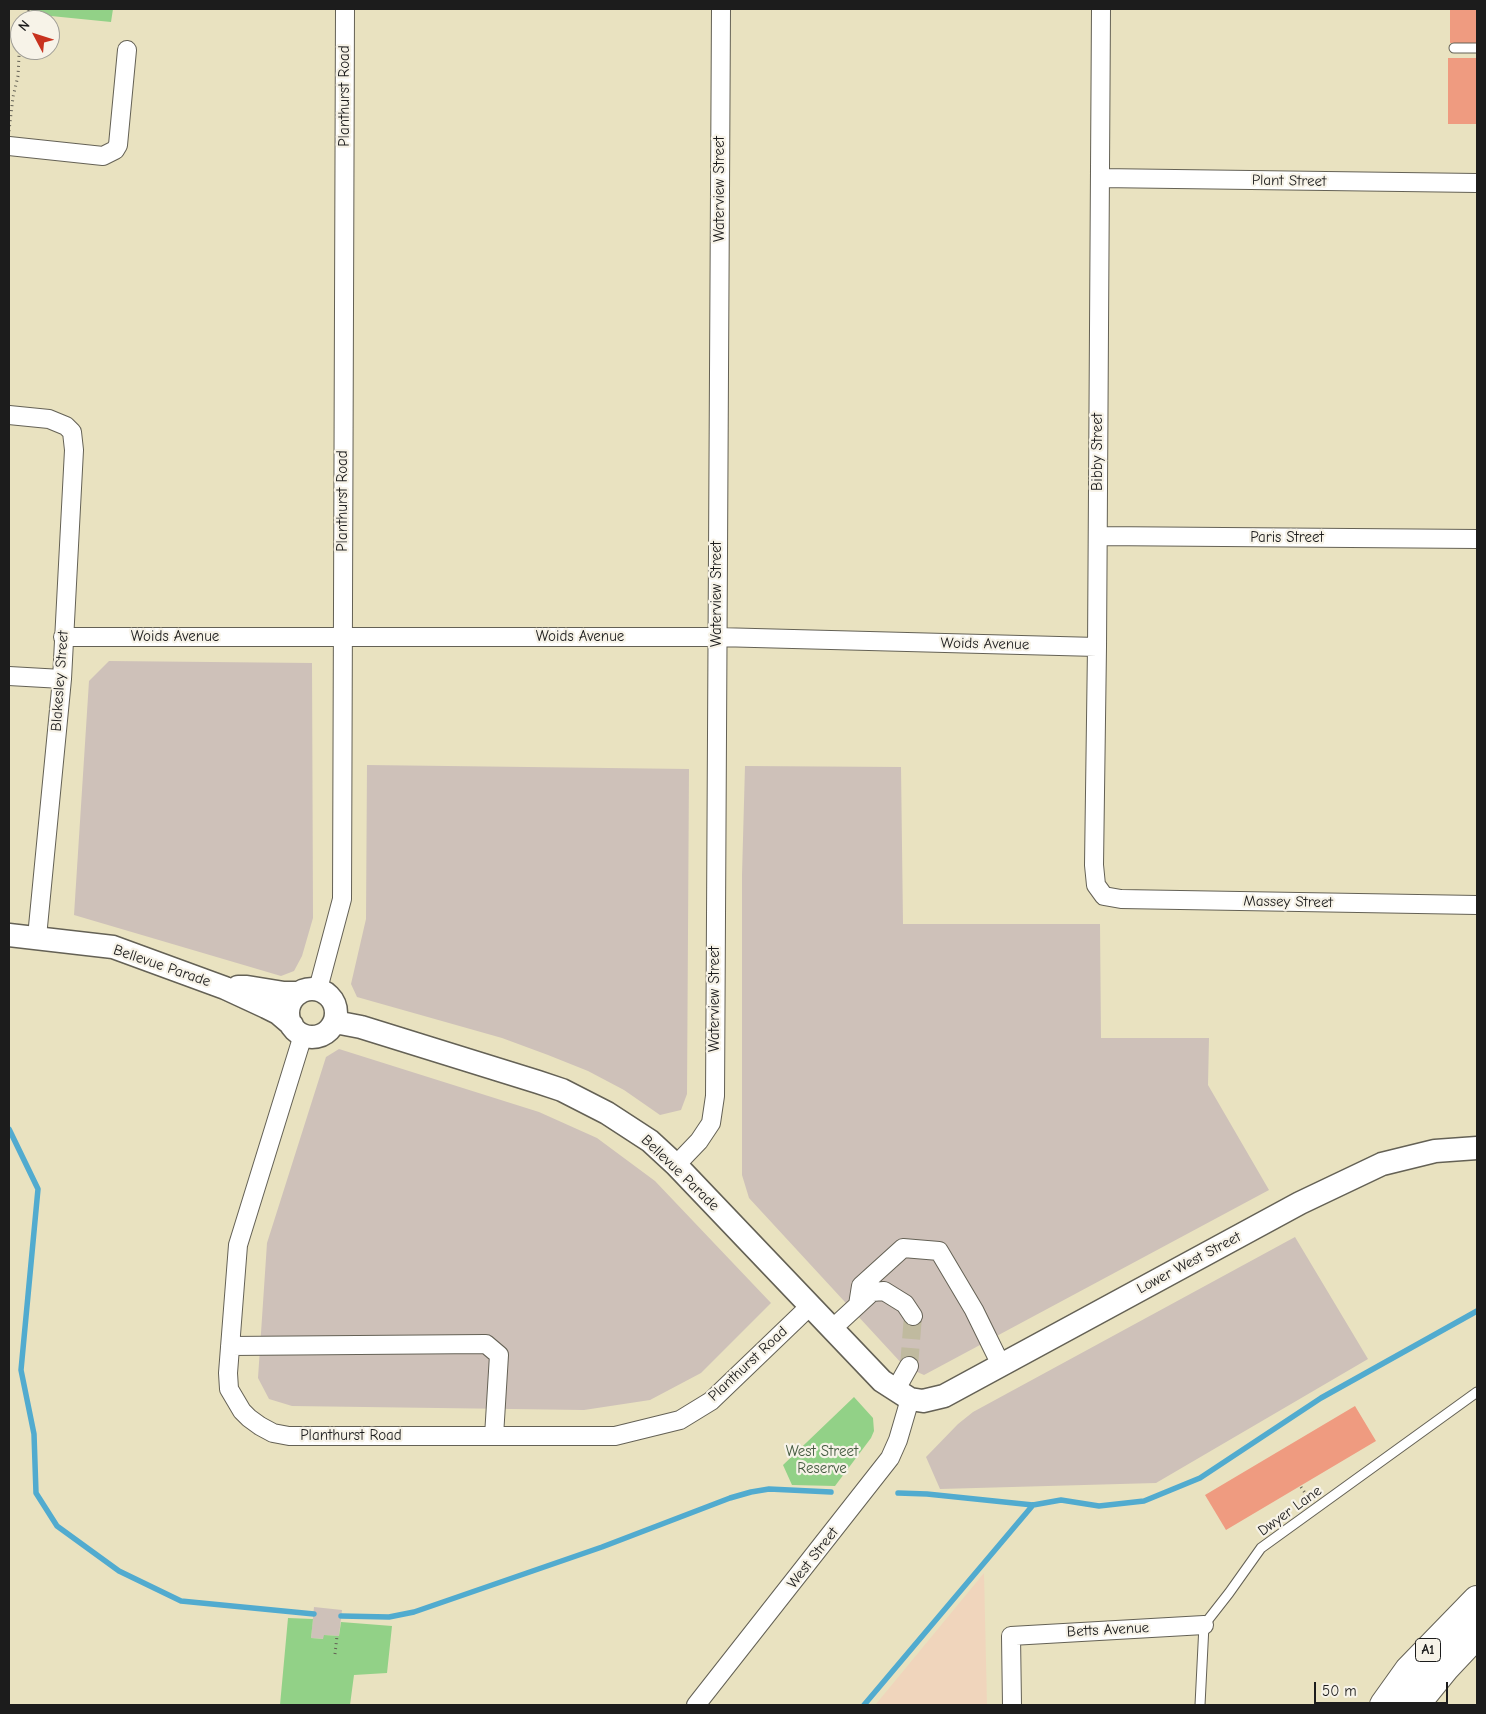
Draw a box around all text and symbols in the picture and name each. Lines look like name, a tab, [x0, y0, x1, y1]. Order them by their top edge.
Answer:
north arrow	[10, 10, 60, 60]
text: N	[14, 17, 33, 35]
street label: Planthurst Road	[336, 45, 354, 147]
street label: Waterview Street	[711, 136, 729, 242]
street label: Plant Street	[1252, 171, 1326, 191]
street label: Bibby Street	[1089, 413, 1107, 491]
street label: Planthurst Road	[334, 450, 352, 552]
street label: Paris Street	[1250, 529, 1324, 547]
street label: Waterview Street	[708, 541, 726, 647]
street label: Woids Avenue	[131, 628, 219, 646]
street label: Woids Avenue	[536, 628, 624, 646]
street label: Blakesley Street	[47, 630, 73, 732]
street label: Woids Avenue	[941, 634, 1029, 654]
street label: Massey Street	[1243, 892, 1333, 912]
street label: Bellevue Parade	[111, 941, 213, 991]
street label: Waterview Street	[706, 946, 724, 1052]
street label: Bellevue Parade	[637, 1131, 723, 1215]
street label: Lower West Street	[1134, 1228, 1244, 1298]
street label: Planthurst Road	[705, 1323, 791, 1405]
street label: Planthurst Road	[300, 1427, 402, 1445]
park label: West Street Reserve	[786, 1443, 858, 1478]
street label: Dwyer Lane	[1255, 1482, 1325, 1540]
street label: West Street	[784, 1524, 842, 1592]
street label: Betts Avenue	[1066, 1619, 1150, 1641]
road number: A1	[1416, 1638, 1440, 1662]
scale bar	[1316, 1672, 1450, 1704]
text: 50 m	[1322, 1682, 1357, 1700]

